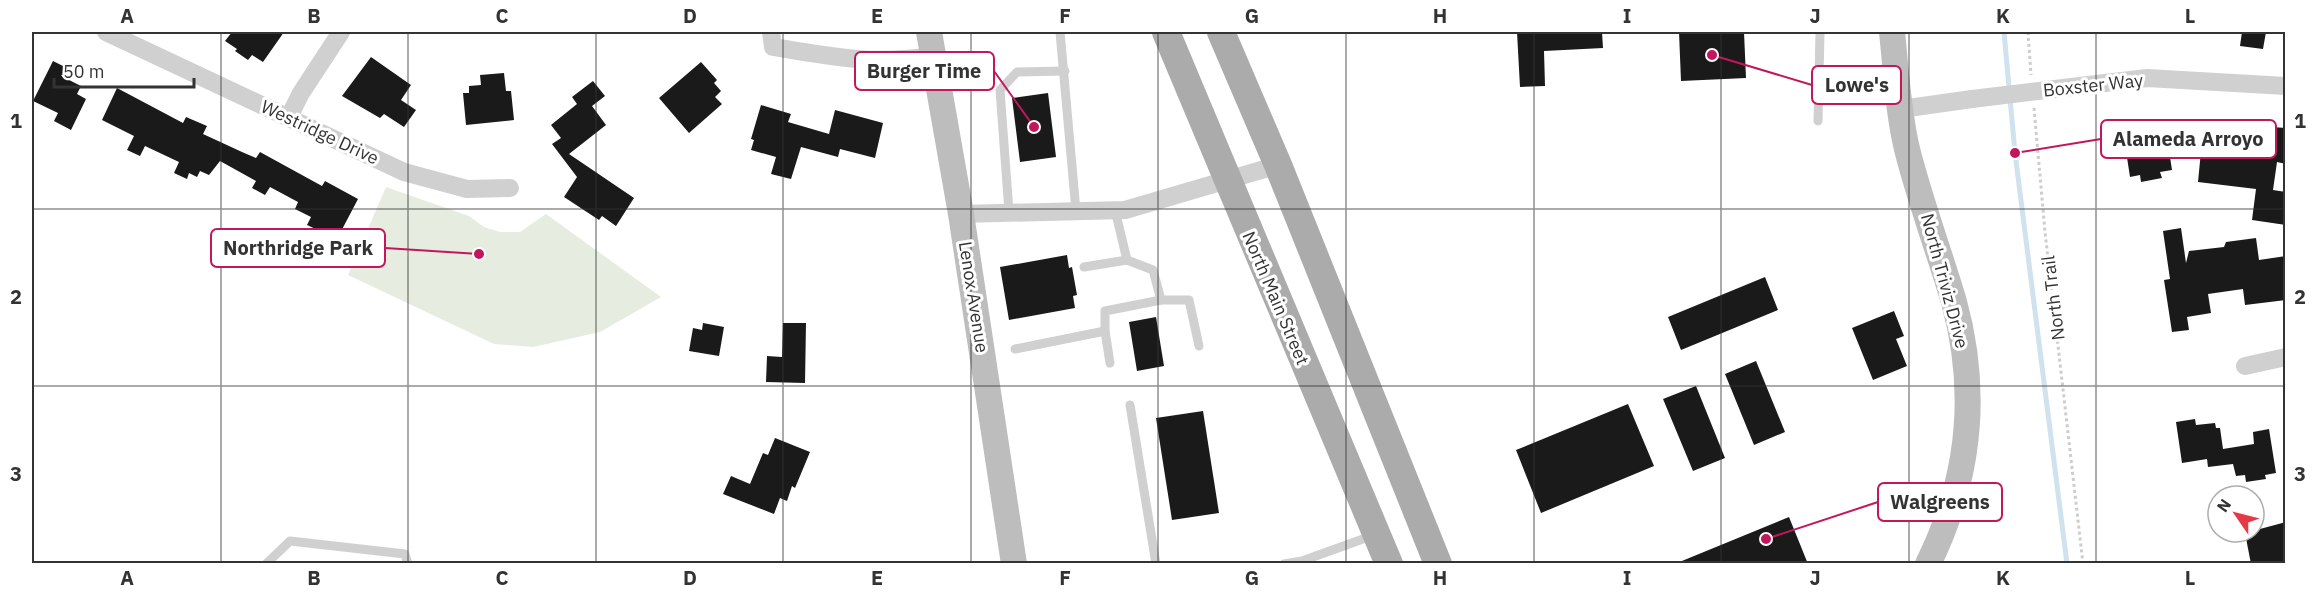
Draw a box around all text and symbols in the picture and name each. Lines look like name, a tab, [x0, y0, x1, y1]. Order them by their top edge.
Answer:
text: A	[120, 2, 134, 29]
text: B	[307, 2, 321, 29]
text: C	[495, 2, 509, 29]
text: D	[683, 2, 697, 29]
text: E	[871, 2, 883, 29]
text: F	[1059, 2, 1071, 29]
text: G	[1245, 2, 1259, 29]
text: H	[1433, 2, 1447, 29]
text: I	[1623, 2, 1631, 29]
text: J	[1809, 2, 1821, 29]
text: K	[1996, 2, 2010, 29]
text: L	[2185, 2, 2195, 29]
scale bar	[54, 51, 194, 89]
callout: Burger Time	[855, 52, 994, 90]
text: Burger Time	[867, 57, 981, 84]
text: 50 m	[63, 60, 105, 83]
callout: Lowe's	[1812, 66, 1901, 104]
street label: Boxster Way	[2042, 68, 2144, 102]
text: Lowe's	[1825, 71, 1889, 98]
street label: Westridge Drive	[257, 95, 383, 169]
text: 1	[10, 107, 22, 134]
text: 1	[2294, 107, 2306, 134]
callout: Alameda Arroyo	[2101, 120, 2276, 158]
text: Alameda Arroyo	[2112, 125, 2264, 152]
street label: North Triviz Drive	[1916, 211, 1974, 351]
street label: North Main Street	[1238, 228, 1314, 368]
callout: Northridge Park	[211, 229, 385, 267]
text: Northridge Park	[223, 234, 374, 261]
street label: Lenox Avenue	[954, 240, 994, 354]
street label: North Trail	[2036, 254, 2070, 342]
text: 2	[10, 283, 22, 310]
text: 2	[2294, 283, 2306, 310]
text: 3	[10, 460, 22, 487]
text: 3	[2294, 460, 2306, 487]
callout: Walgreens	[1878, 483, 2002, 521]
north arrow	[2206, 484, 2266, 544]
text: Walgreens	[1890, 488, 1990, 515]
text: N	[2212, 495, 2235, 516]
text: A	[120, 564, 134, 591]
text: B	[307, 564, 321, 591]
text: C	[495, 564, 509, 591]
text: D	[683, 564, 697, 591]
text: E	[871, 564, 883, 591]
text: F	[1059, 564, 1071, 591]
text: G	[1245, 564, 1259, 591]
text: H	[1433, 564, 1447, 591]
text: I	[1623, 564, 1631, 591]
text: J	[1809, 564, 1821, 591]
text: K	[1996, 564, 2010, 591]
text: L	[2185, 564, 2195, 591]

